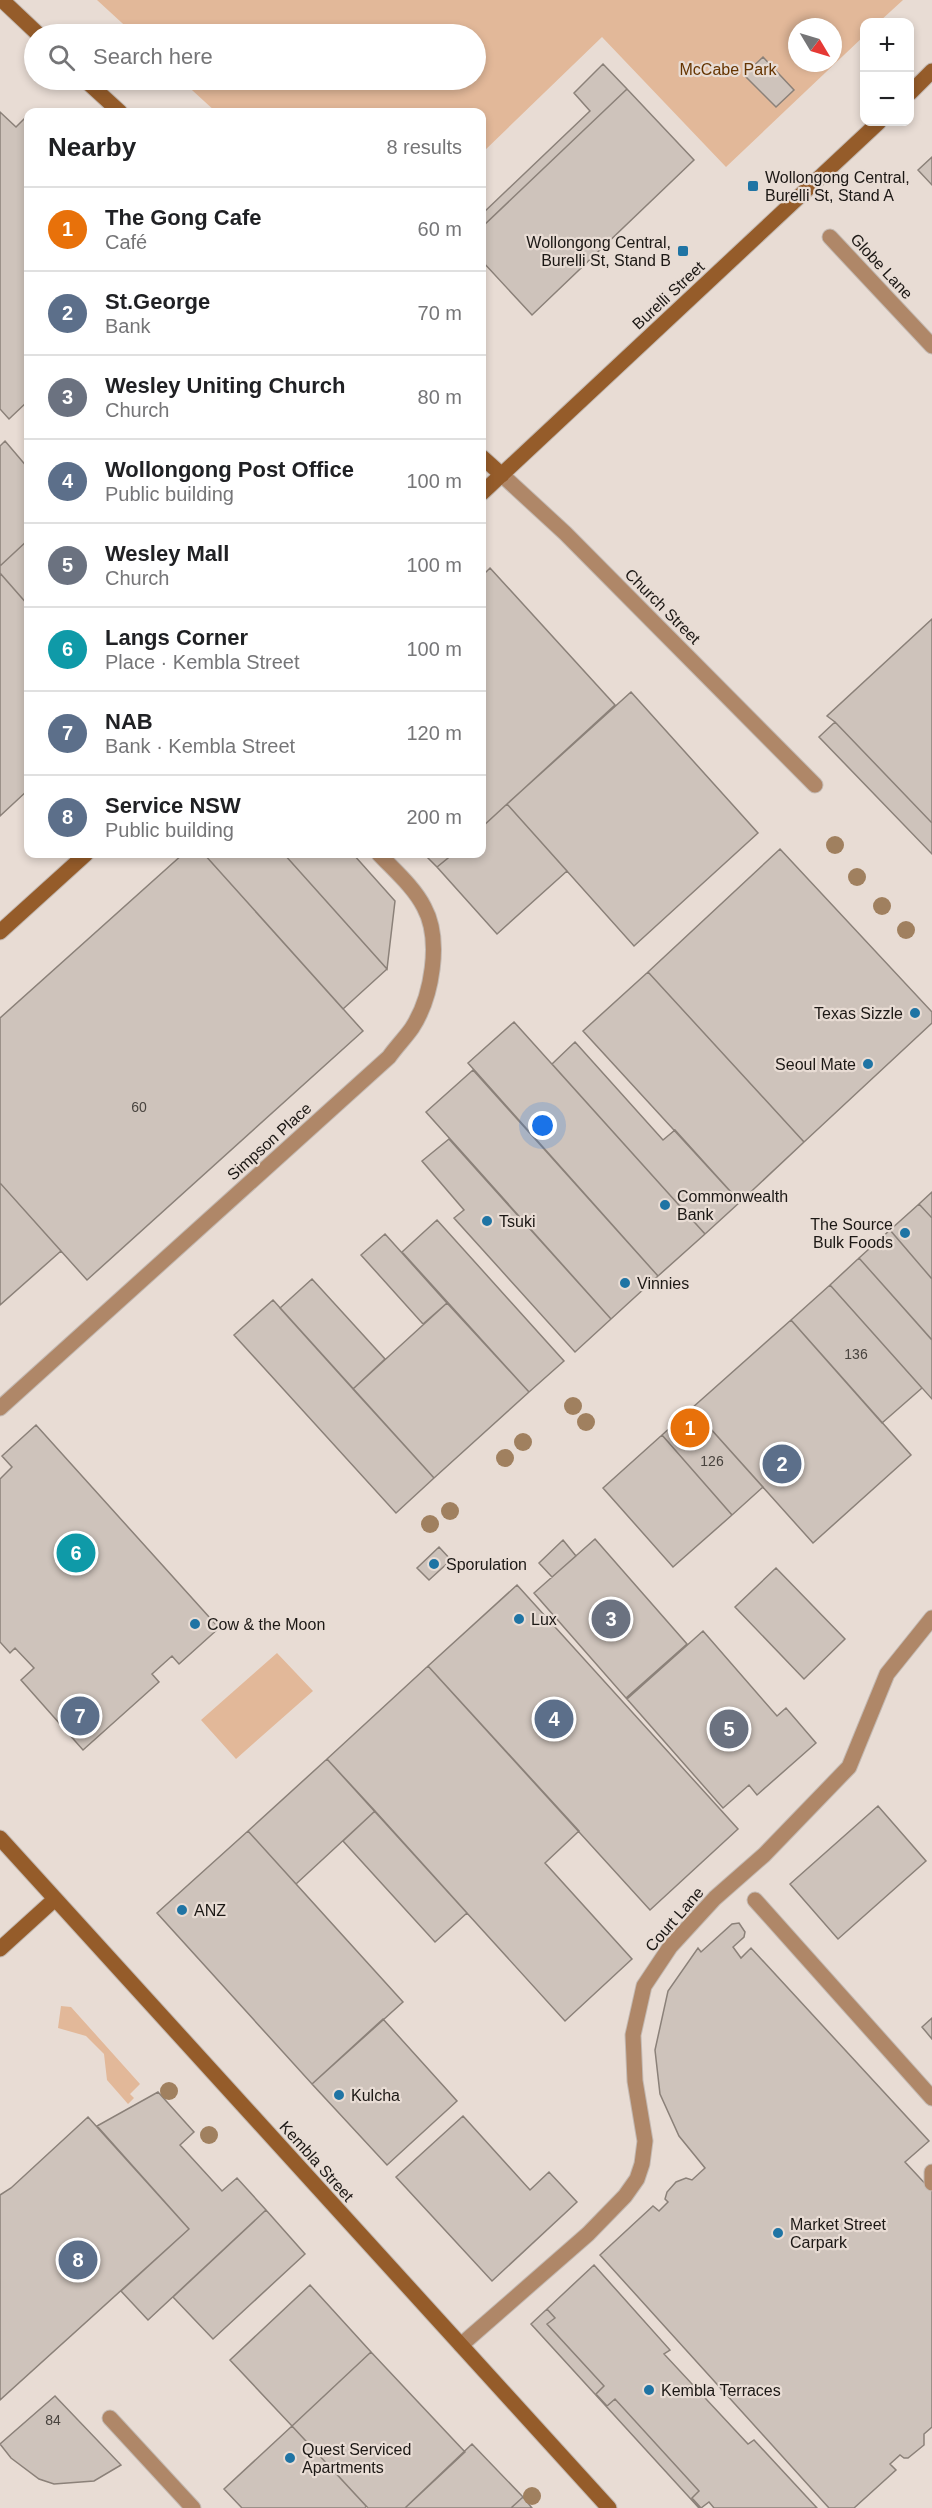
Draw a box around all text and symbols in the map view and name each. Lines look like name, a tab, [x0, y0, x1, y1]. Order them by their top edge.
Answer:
north arrow	[788, 18, 842, 72]
map controls	[860, 18, 914, 126]
button: +	[860, 18, 914, 72]
search box	[24, 24, 486, 90]
icon: search	[45, 41, 78, 74]
text: Search here	[93, 44, 213, 69]
park label: McCabe Park	[680, 61, 777, 78]
button: −	[860, 72, 914, 126]
text: Nearby	[48, 132, 136, 162]
text: 8 results	[386, 136, 462, 158]
place label: Wollongong Central, Burelli St, Stand A	[765, 169, 910, 204]
marker: Wollongong Central, Burelli St, Stand A	[746, 179, 760, 193]
text: The Gong Cafe	[105, 205, 261, 230]
text: 1	[62, 218, 73, 240]
text: 60 m	[418, 218, 462, 240]
street label: Globe Lane	[847, 230, 916, 302]
text: Café	[105, 231, 147, 253]
place label: Wollongong Central, Burelli St, Stand B	[526, 234, 671, 269]
marker: Wollongong Central, Burelli St, Stand B	[676, 244, 690, 258]
street label: Burelli Street	[629, 258, 708, 333]
text: St.George	[105, 289, 210, 314]
text: 2	[62, 302, 73, 324]
text: 70 m	[418, 302, 462, 324]
text: Bank	[105, 315, 151, 337]
text: Wesley Uniting Church	[105, 373, 345, 398]
text: 3	[62, 386, 73, 408]
text: 80 m	[418, 386, 462, 408]
text: Church	[105, 399, 169, 421]
text: Wollongong Post Office	[105, 457, 354, 482]
text: 4	[62, 470, 73, 492]
text: 100 m	[406, 470, 462, 492]
text: Public building	[105, 483, 234, 505]
text: Wesley Mall	[105, 541, 229, 566]
text: 5	[62, 554, 73, 576]
text: 100 m	[406, 554, 462, 576]
street label: Church Street	[622, 565, 704, 648]
text: Church	[105, 567, 169, 589]
text: Langs Corner	[105, 625, 248, 650]
text: 6	[62, 638, 73, 660]
text: 100 m	[406, 638, 462, 660]
text: Place · Kembla Street	[105, 651, 300, 673]
text: NAB	[105, 709, 153, 734]
text: 7	[62, 722, 73, 744]
text: 120 m	[406, 722, 462, 744]
text: Bank · Kembla Street	[105, 735, 295, 757]
text: Service NSW	[105, 793, 241, 818]
text: 8	[62, 806, 73, 828]
text: 200 m	[406, 806, 462, 828]
text: Public building	[105, 819, 234, 841]
place label: Texas Sizzle	[814, 1005, 903, 1022]
marker: Texas Sizzle	[908, 1006, 922, 1020]
place label: Seoul Mate	[775, 1056, 856, 1073]
marker: Seoul Mate	[861, 1057, 875, 1071]
house number: 60	[131, 1099, 147, 1115]
street label: Simpson Place	[224, 1099, 315, 1183]
your location	[528, 1111, 557, 1140]
place label: Commonwealth Bank	[677, 1188, 788, 1223]
marker: Commonwealth Bank	[658, 1198, 672, 1212]
place label: Tsuki	[499, 1213, 535, 1230]
marker: Tsuki	[480, 1214, 494, 1228]
place label: The Source Bulk Foods	[810, 1216, 893, 1251]
marker: The Source Bulk Foods	[898, 1226, 912, 1240]
place label: Vinnies	[637, 1275, 689, 1292]
marker: Vinnies	[618, 1276, 632, 1290]
house number: 136	[844, 1346, 868, 1362]
pin: 1	[670, 1406, 710, 1450]
pin: 2	[762, 1442, 802, 1486]
house number: 126	[700, 1453, 724, 1469]
pin: 6	[56, 1530, 96, 1576]
place label: Sporulation	[446, 1556, 527, 1573]
marker: Sporulation	[427, 1557, 441, 1571]
pin: 3	[592, 1596, 630, 1642]
place label: Lux	[531, 1611, 557, 1628]
marker: Lux	[512, 1612, 526, 1626]
place label: Cow & the Moon	[207, 1616, 325, 1633]
marker: Cow & the Moon	[188, 1617, 202, 1631]
pin: 7	[60, 1694, 100, 1738]
pin: 4	[534, 1696, 574, 1742]
pin: 5	[710, 1706, 748, 1752]
street label: Court Lane	[642, 1884, 707, 1955]
place label: ANZ	[194, 1902, 226, 1919]
marker: ANZ	[175, 1903, 189, 1917]
place label: Kulcha	[351, 2087, 400, 2104]
marker: Kulcha	[332, 2088, 346, 2102]
street label: Kembla Street	[276, 2118, 357, 2205]
place label: Market Street Carpark	[790, 2216, 887, 2251]
marker: Market Street Carpark	[771, 2226, 785, 2240]
pin: 8	[58, 2238, 98, 2282]
place label: Kembla Terraces	[661, 2382, 781, 2399]
marker: Kembla Terraces	[642, 2383, 656, 2397]
house number: 84	[45, 2412, 61, 2428]
place label: Quest Serviced Apartments	[302, 2441, 411, 2476]
marker: Quest Serviced Apartments	[283, 2451, 297, 2465]

